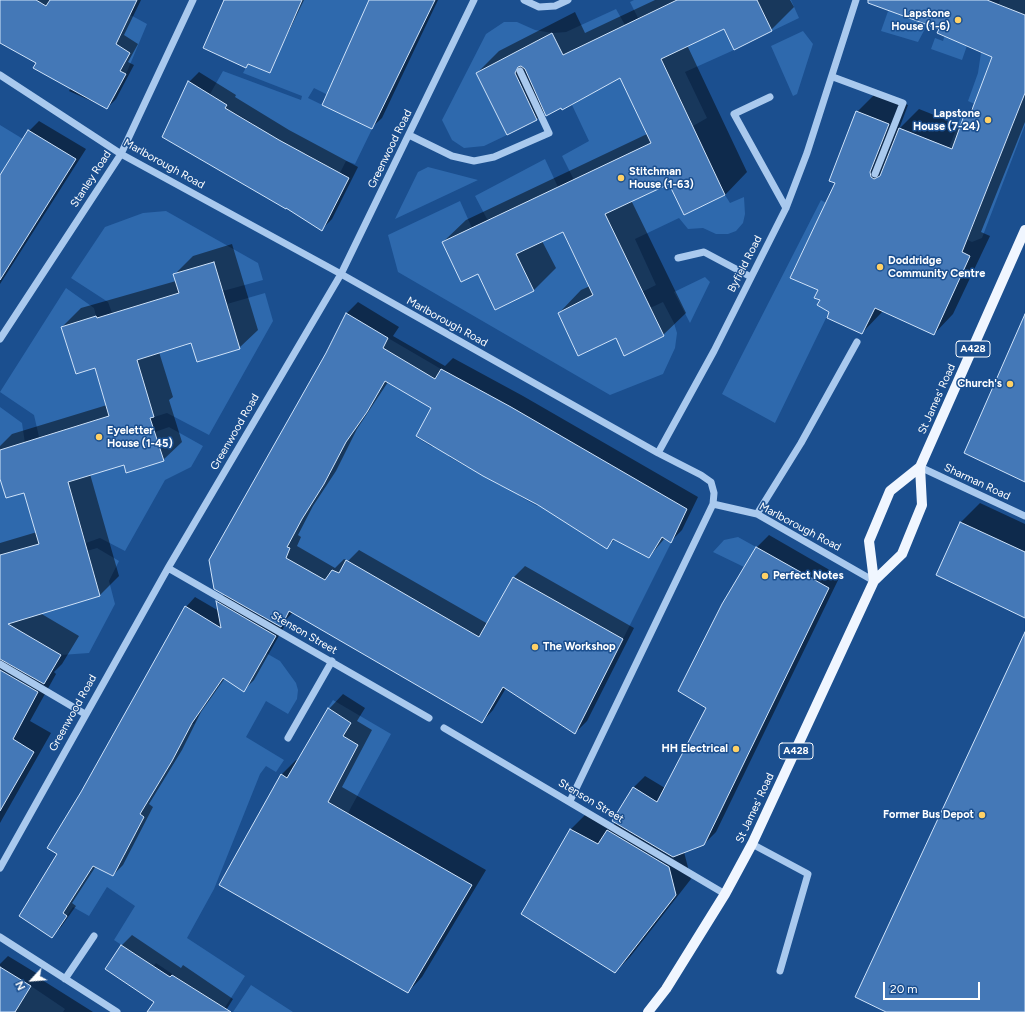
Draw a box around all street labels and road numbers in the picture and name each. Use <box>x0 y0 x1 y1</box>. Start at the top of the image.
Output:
street label: Greenwood Road <box>365 108 415 190</box>
street label: Marlborough Road <box>121 136 207 192</box>
street label: Stanley Road <box>68 148 114 210</box>
street label: Byfield Road <box>725 233 765 295</box>
street label: Marlborough Road <box>404 294 490 350</box>
road number: A428 <box>956 341 990 357</box>
street label: St James' Road <box>916 362 958 436</box>
street label: Greenwood Road <box>208 392 262 472</box>
street label: Sharman Road <box>942 461 1012 503</box>
street label: Marlborough Road <box>757 500 843 554</box>
street label: Stenson Street <box>269 609 339 657</box>
street label: Greenwood Road <box>46 672 100 754</box>
road number: A428 <box>779 743 813 759</box>
street label: St James' Road <box>733 771 777 845</box>
street label: Stenson Street <box>556 776 626 826</box>

